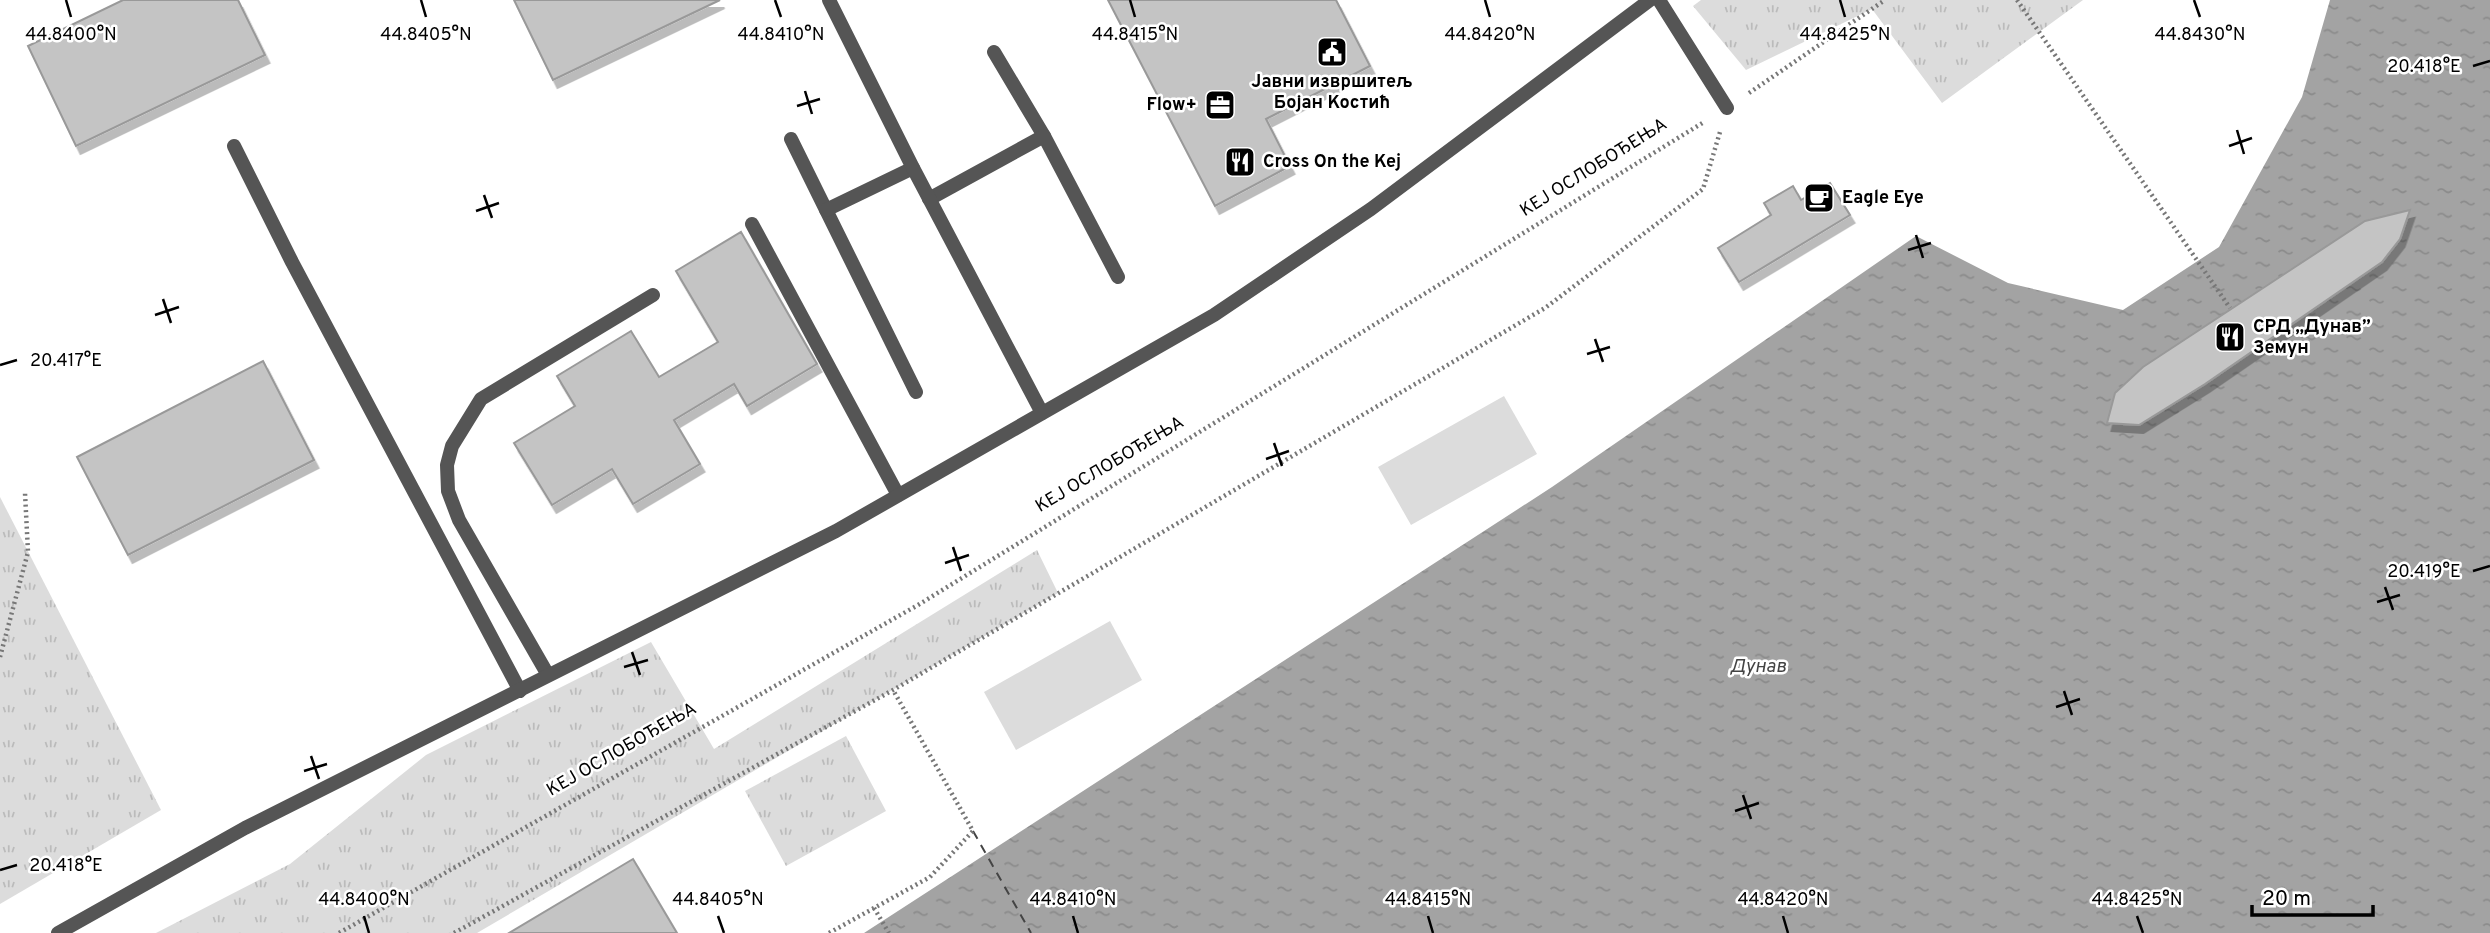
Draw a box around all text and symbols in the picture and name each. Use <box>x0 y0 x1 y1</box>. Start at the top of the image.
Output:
text: 44.8400°N <box>25 24 117 47</box>
text: 44.8405°N <box>380 24 472 47</box>
text: 44.8410°N <box>738 24 824 47</box>
text: 44.8415°N <box>1092 24 1178 47</box>
text: 44.8420°N <box>1444 24 1536 47</box>
text: 44.8425°N <box>1800 24 1890 47</box>
text: 44.8430°N <box>2155 24 2245 47</box>
public building icon: Јавни извршитељ Бојан Костић <box>1315 35 1349 69</box>
text: 20.418°E <box>2387 56 2461 79</box>
place label: Јавни извршитељ Бојан Костић <box>1251 71 1413 115</box>
office icon: Flow+ <box>1203 88 1237 122</box>
place label: Flow+ <box>1146 94 1197 117</box>
street label: КЕЈ ОСЛОБОЂЕЊА <box>1516 113 1672 223</box>
restaurant icon: Cross On the Kej <box>1223 145 1257 179</box>
place label: Cross On the Kej <box>1263 151 1401 174</box>
cafe icon: Eagle Eye <box>1802 181 1836 215</box>
place label: Eagle Eye <box>1842 187 1924 210</box>
place label: СРД „Дунав” Земун <box>2253 316 2371 360</box>
restaurant icon: СРД „Дунав” Земун <box>2213 320 2247 354</box>
text: 20.417°E <box>30 350 102 373</box>
street label: КЕЈ ОСЛОБОЂЕЊА <box>1031 412 1189 518</box>
text: 20.419°E <box>2387 561 2461 584</box>
water label: Дунав <box>1730 655 1787 679</box>
street label: КЕЈ ОСЛОБОЂЕЊА <box>543 698 701 802</box>
text: 20.418°E <box>29 855 103 878</box>
scale bar <box>2252 874 2373 918</box>
text: 20 m <box>2262 886 2311 913</box>
text: 44.8400°N <box>318 889 410 912</box>
text: 44.8405°N <box>672 889 764 912</box>
text: 44.8410°N <box>1030 889 1116 912</box>
text: 44.8415°N <box>1385 889 1471 912</box>
text: 44.8420°N <box>1737 889 1829 912</box>
text: 44.8425°N <box>2092 889 2182 912</box>

